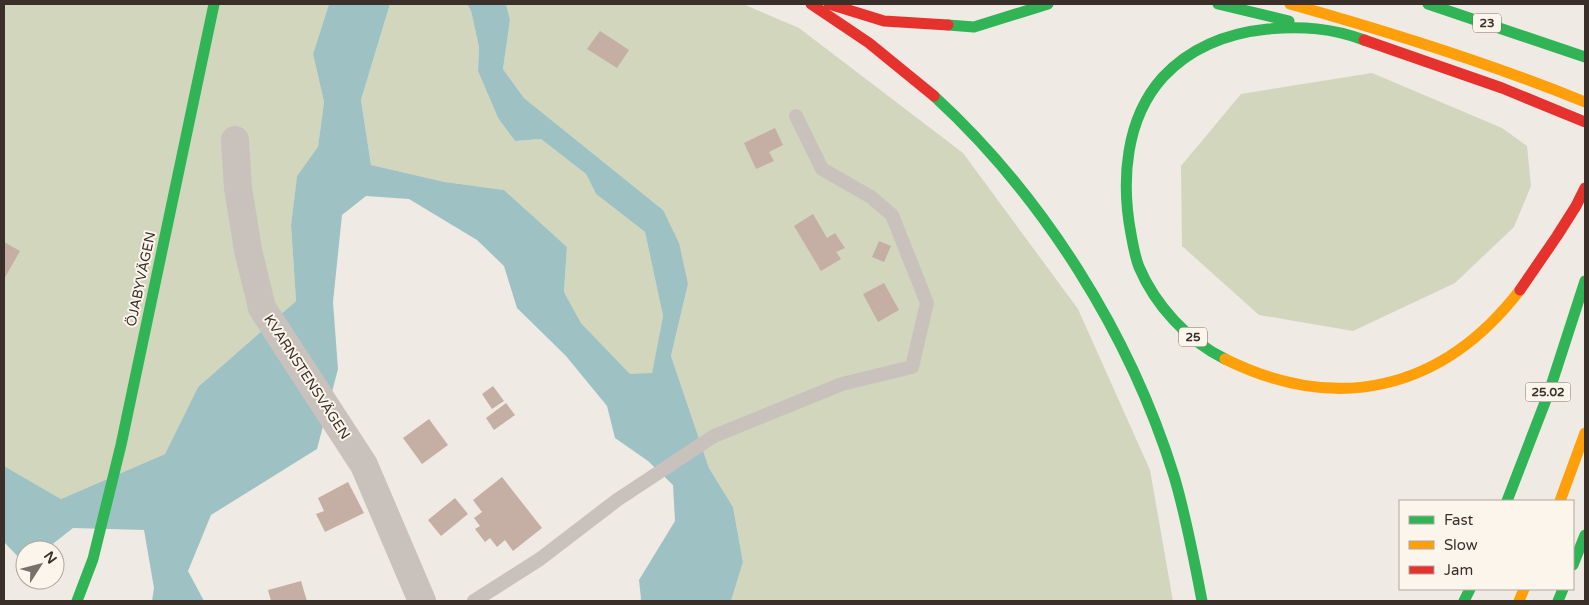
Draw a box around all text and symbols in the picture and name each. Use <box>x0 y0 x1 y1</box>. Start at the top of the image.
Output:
road number: 23 <box>1473 13 1501 32</box>
street label: ÖJABYVÄGEN <box>123 230 159 328</box>
street label: KVARNSTENSVÄGEN <box>260 311 354 443</box>
road number: 25 <box>1179 328 1207 347</box>
road number: 25.02 <box>1526 382 1570 402</box>
legend <box>1399 500 1574 590</box>
text: Fast <box>1444 511 1474 529</box>
text: Slow <box>1444 536 1478 554</box>
north arrow <box>15 540 65 590</box>
text: N <box>40 548 60 567</box>
text: Jam <box>1444 561 1473 579</box>

